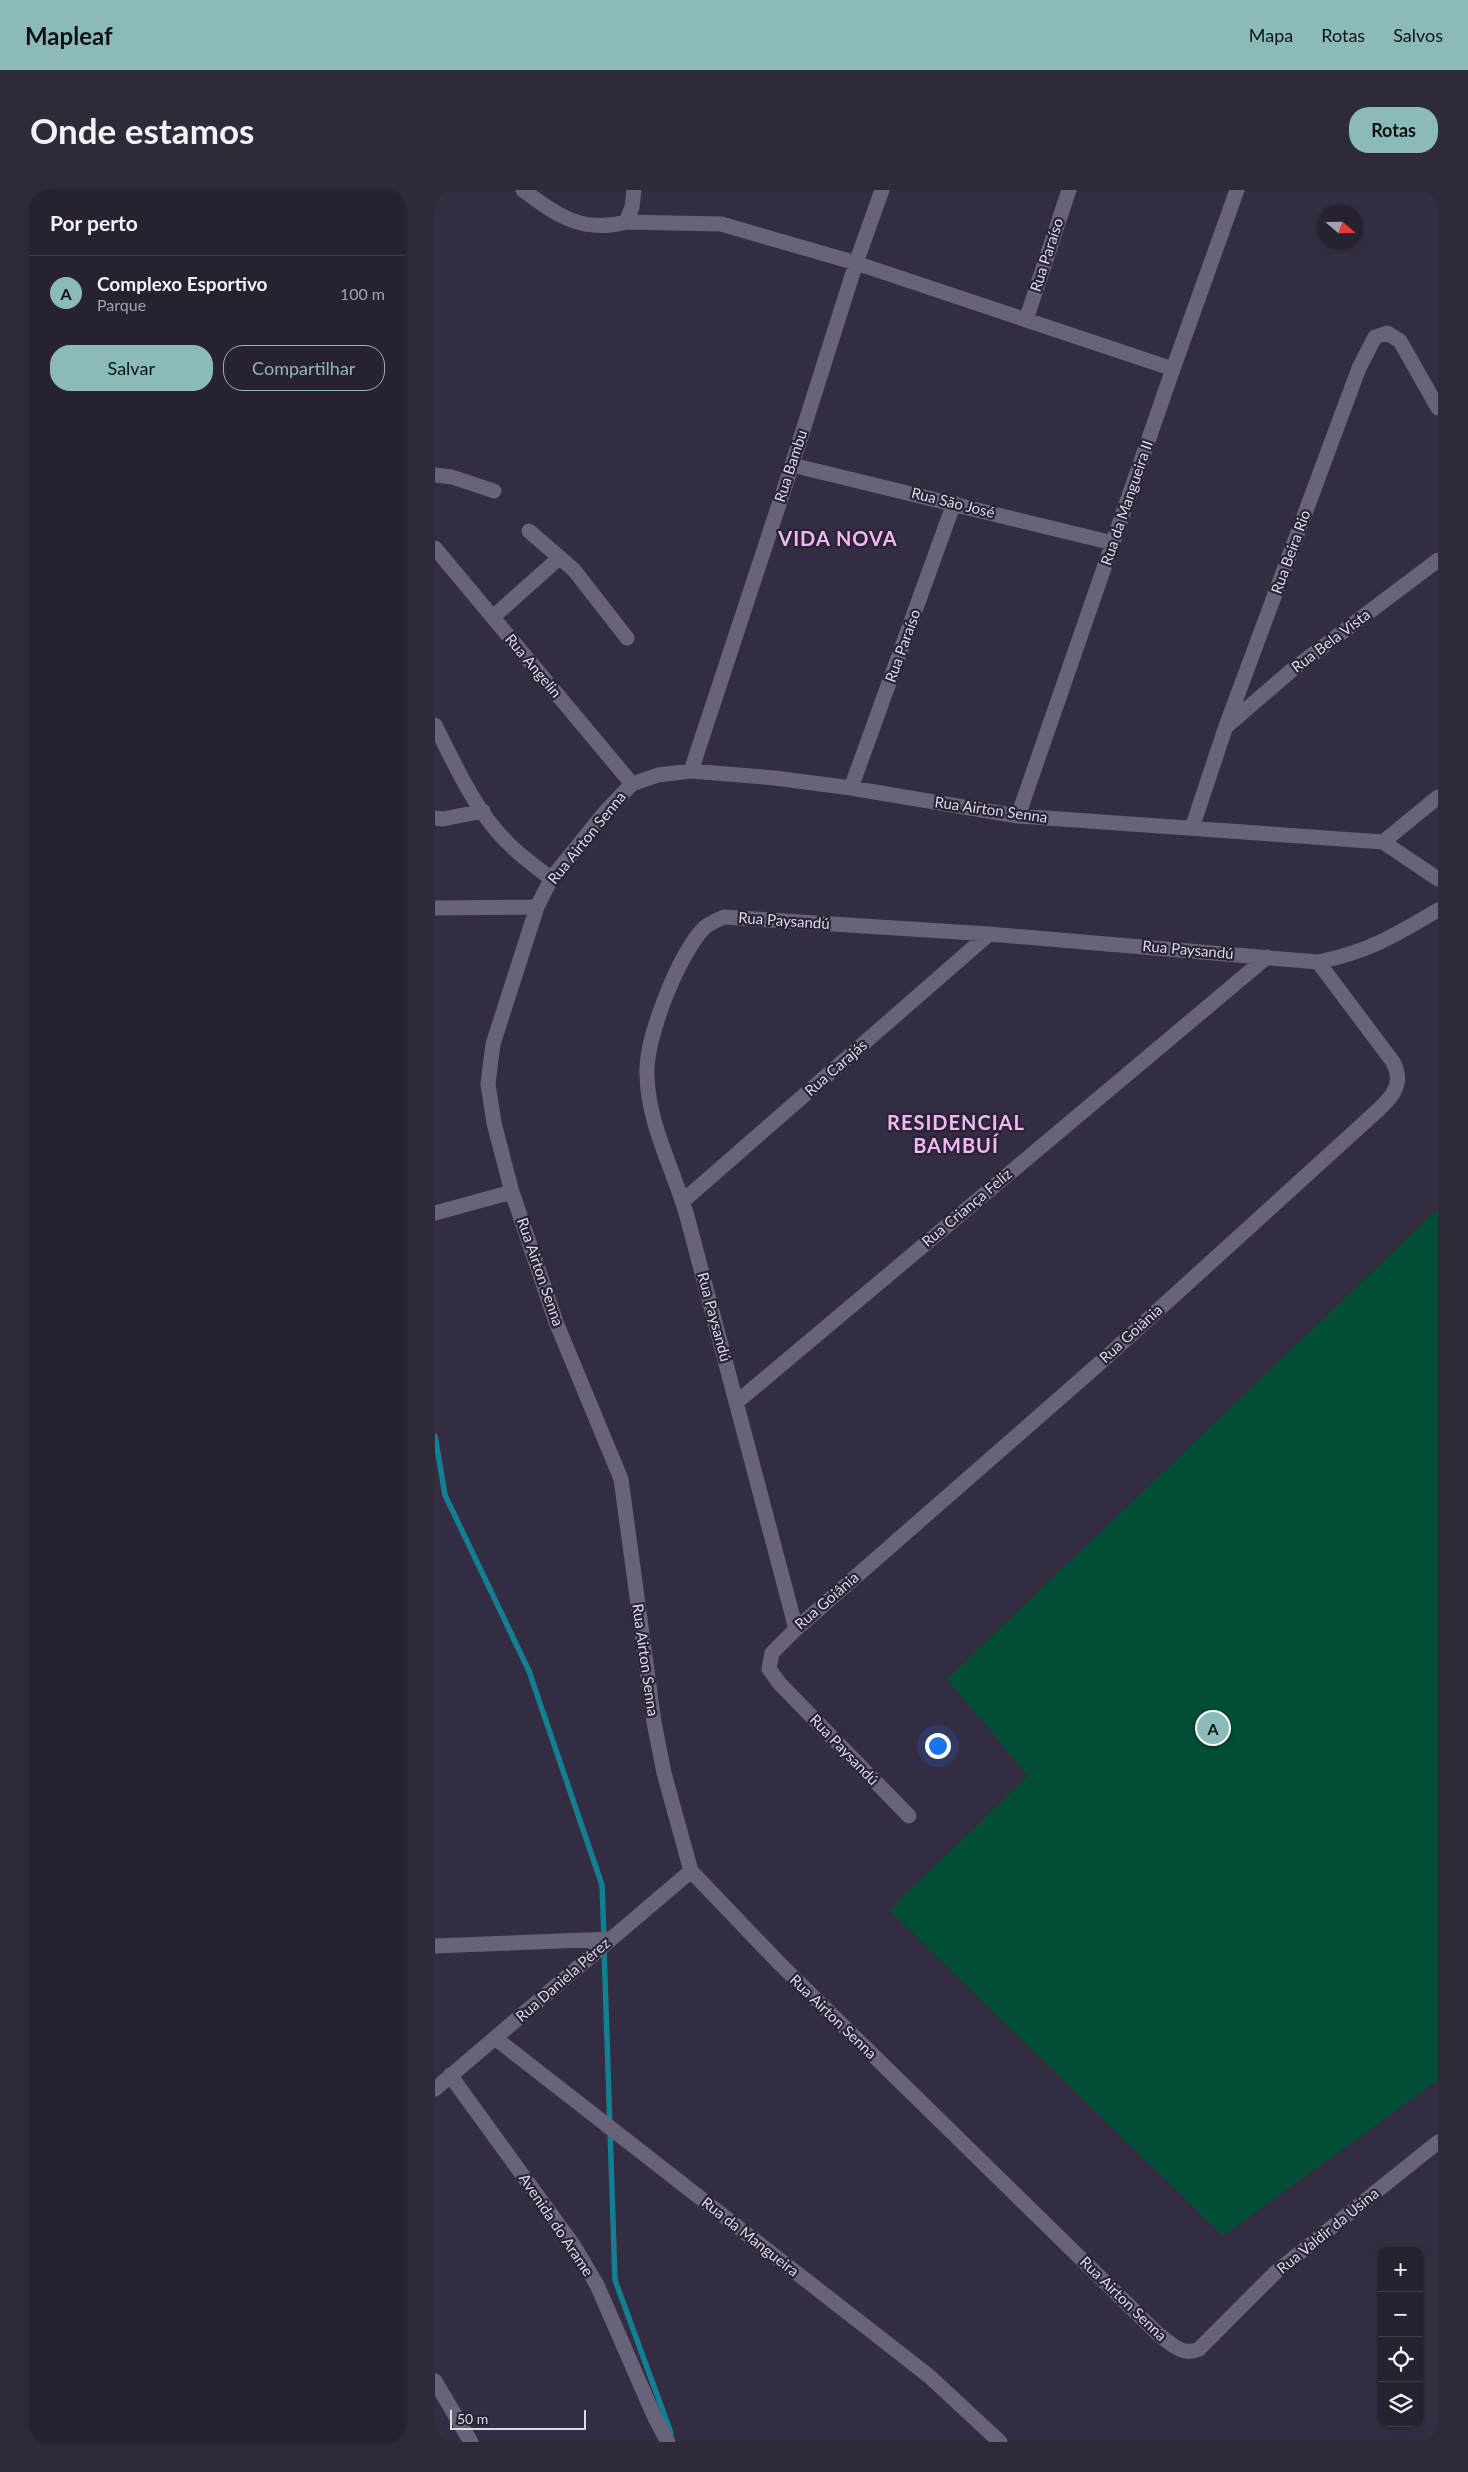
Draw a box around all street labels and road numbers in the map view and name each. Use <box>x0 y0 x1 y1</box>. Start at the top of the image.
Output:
street label: Rua Paraíso <box>1026 216 1066 294</box>
street label: Rua Bambu <box>770 427 810 504</box>
street label: Rua da Mangueira II <box>1096 438 1156 567</box>
street label: Rua São José <box>910 483 997 521</box>
street label: Rua Beira Rio <box>1267 507 1314 596</box>
street label: Rua Bela Vista <box>1288 605 1373 676</box>
street label: Rua Paraíso <box>881 607 924 685</box>
street label: Rua Angelin <box>502 630 566 701</box>
street label: Rua Airton Senna <box>543 788 629 887</box>
street label: Rua Airton Senna <box>934 792 1049 826</box>
street label: Rua Paysandú <box>738 908 830 932</box>
street label: Rua Paysandú <box>1142 936 1234 962</box>
street label: Rua Carajás <box>801 1035 870 1099</box>
street label: Rua Criança Feliz <box>918 1164 1015 1250</box>
street label: Rua Airton Senna <box>514 1215 568 1328</box>
street label: Rua Paysandú <box>694 1270 735 1363</box>
street label: Rua Goiânia <box>1095 1300 1166 1366</box>
street label: Rua Goiânia <box>791 1568 862 1633</box>
street label: Rua Airton Senna <box>629 1602 663 1717</box>
street label: Rua Paysandú <box>806 1710 883 1788</box>
street label: Rua Daniela Pérez <box>512 1933 613 2025</box>
street label: Rua Airton Senna <box>787 1970 881 2062</box>
street label: Avenida do Arame <box>516 2170 598 2279</box>
street label: Rua Valdir da Usina <box>1273 2184 1382 2277</box>
street label: Rua da Mangueira <box>698 2193 803 2280</box>
street label: Rua Airton Senna <box>1077 2252 1171 2344</box>

